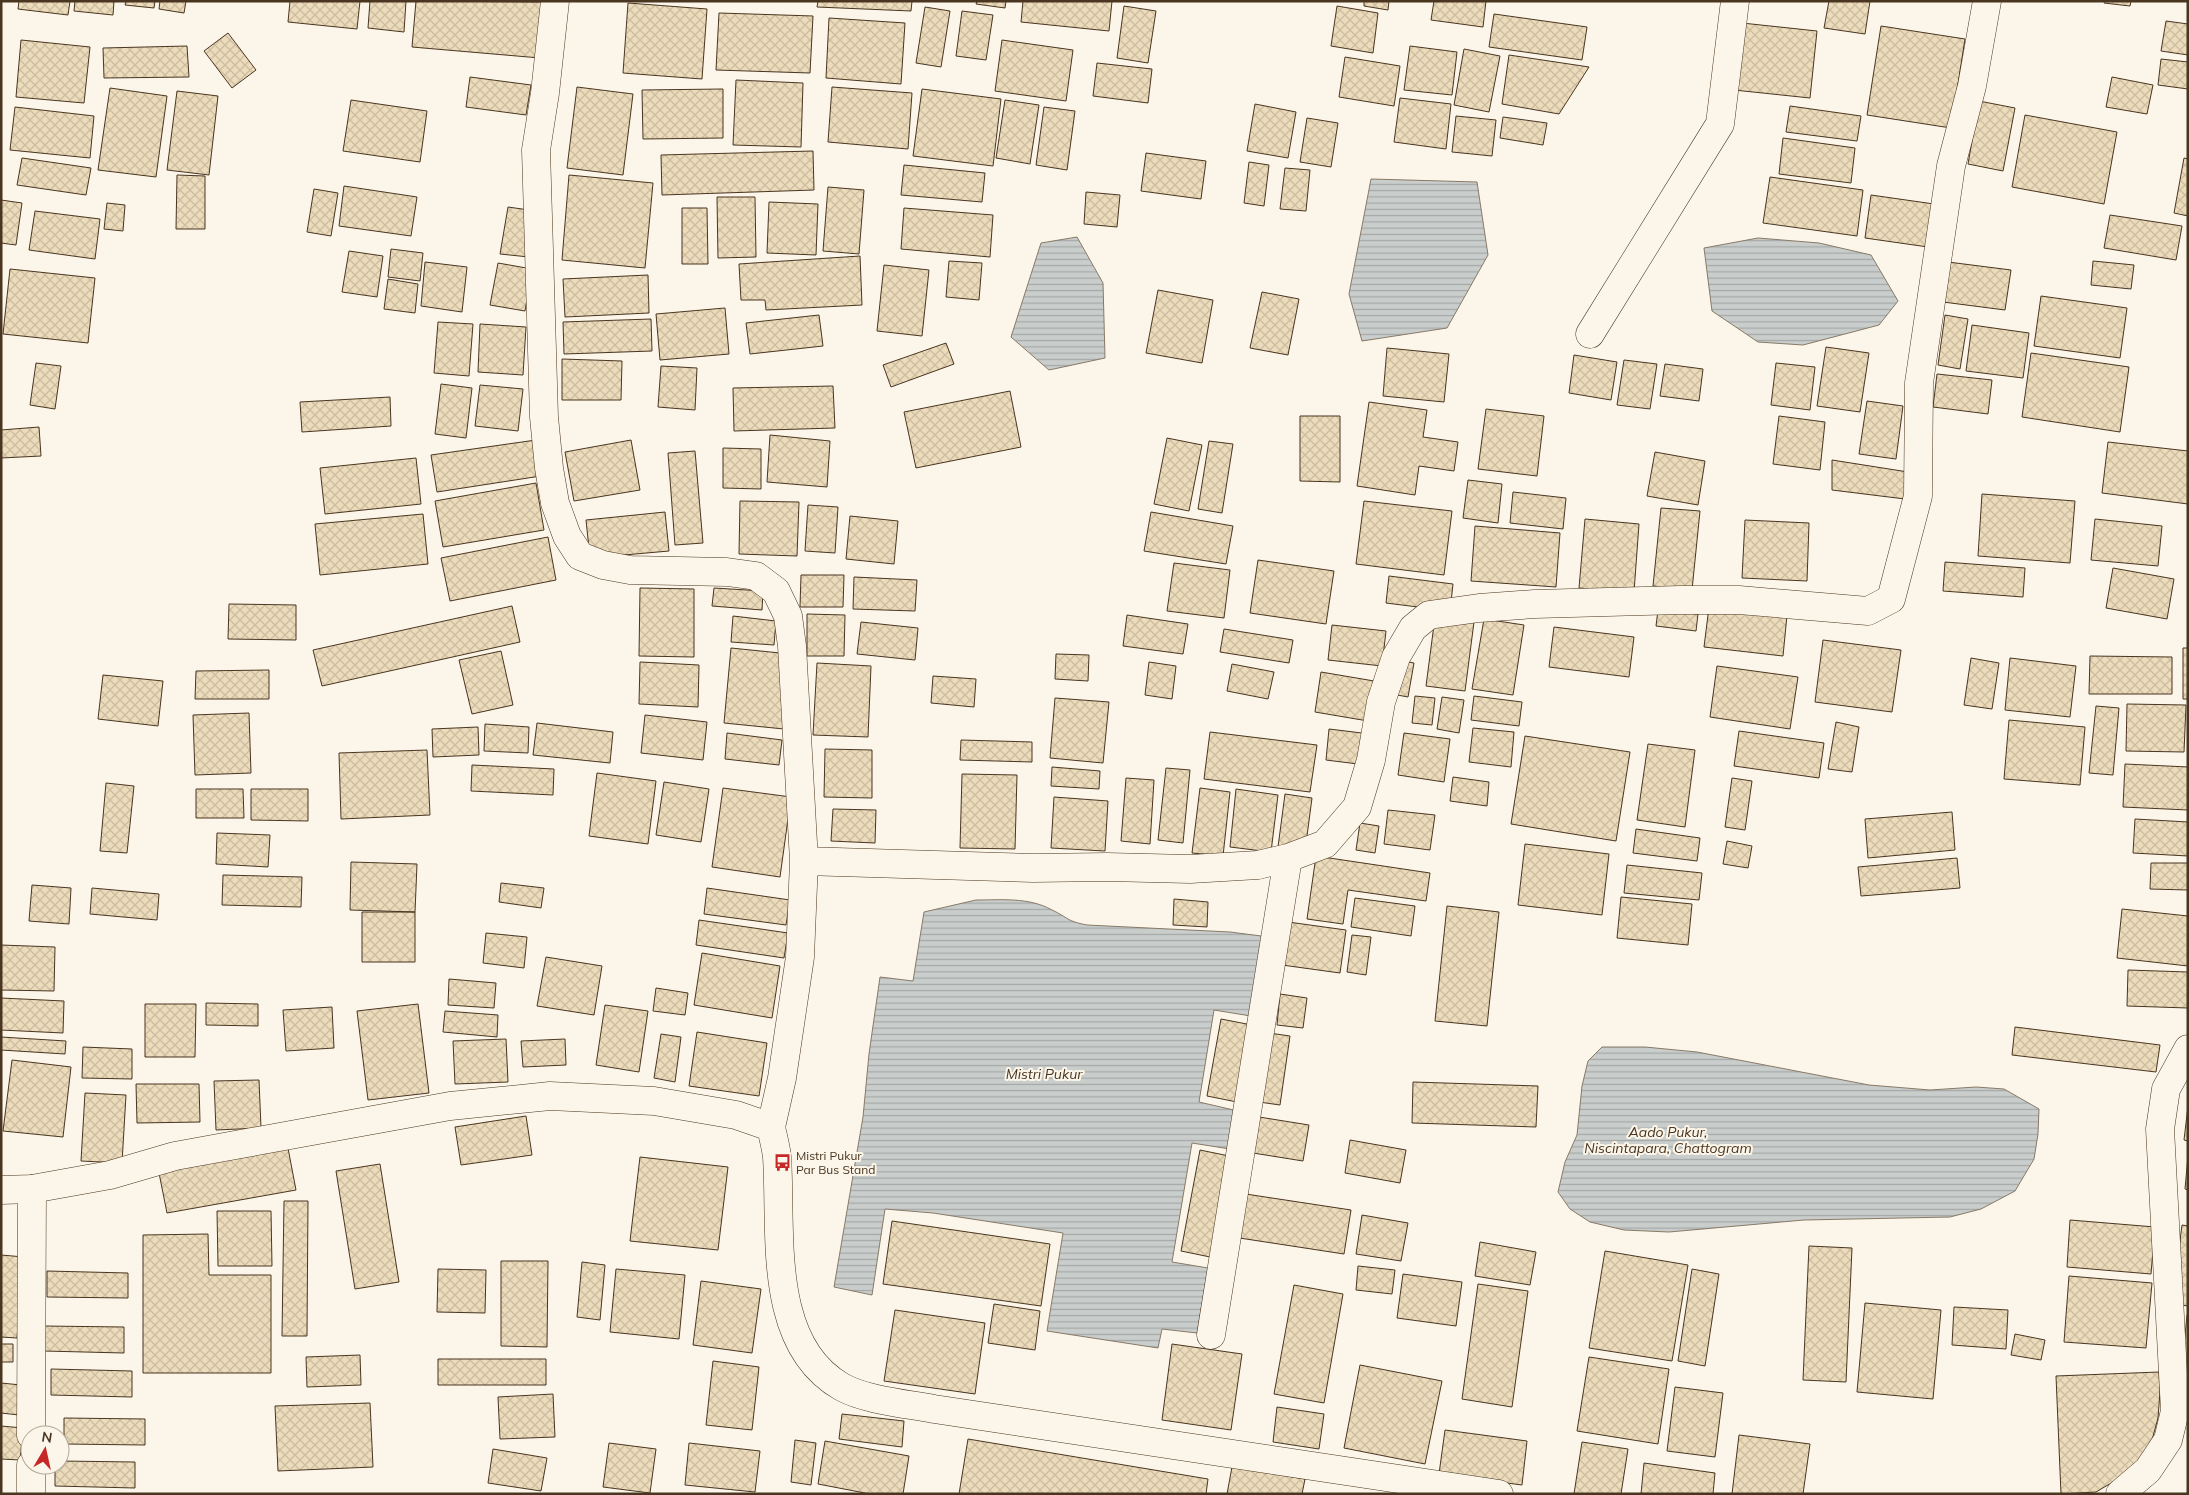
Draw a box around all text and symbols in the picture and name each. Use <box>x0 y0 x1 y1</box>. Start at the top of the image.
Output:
water label: Mistri Pukur <box>1006 1065 1083 1083</box>
water label: Aado Pukur, Niscintapara, Chattogram <box>1584 1123 1752 1157</box>
place label: Mistri Pukur Par Bus Stand <box>796 1148 875 1177</box>
bus stop icon: Mistri Pukur Par Bus Stand <box>772 1153 792 1173</box>
north arrow <box>20 1425 70 1475</box>
text: N <box>40 1427 54 1447</box>

